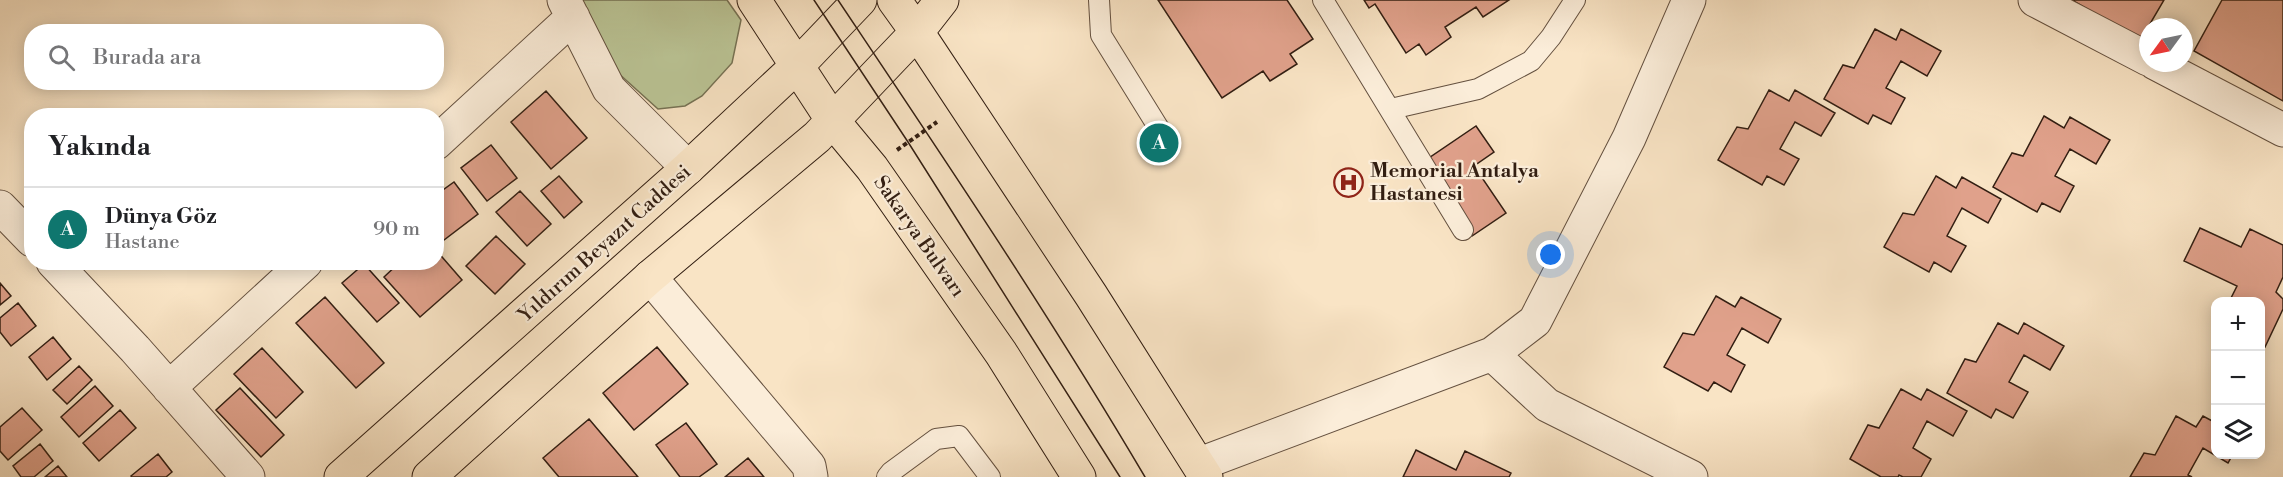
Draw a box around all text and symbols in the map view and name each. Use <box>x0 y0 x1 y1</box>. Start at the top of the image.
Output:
north arrow <box>2139 18 2193 72</box>
search box <box>24 24 444 90</box>
icon: search <box>45 41 78 74</box>
text: Burada ara <box>93 44 201 71</box>
pin: A <box>1140 120 1178 166</box>
text: Yakında <box>48 131 151 163</box>
place label: Memorial Antalya Hastanesi <box>1370 159 1539 207</box>
street label: Yıldırım Beyazıt Caddesi <box>513 160 697 329</box>
hospital icon: Memorial Antalya Hastanesi <box>1333 166 1365 198</box>
street label: Sakarya Bulvarı <box>868 171 970 303</box>
text: Dünya Göz <box>105 203 217 230</box>
text: A <box>60 217 75 242</box>
text: 90 m <box>373 217 420 242</box>
text: Hastane <box>105 230 180 255</box>
your location <box>1536 240 1565 269</box>
map controls <box>2211 297 2265 459</box>
button: + <box>2211 297 2265 351</box>
button: − <box>2211 351 2265 405</box>
button: layers <box>2211 405 2265 459</box>

